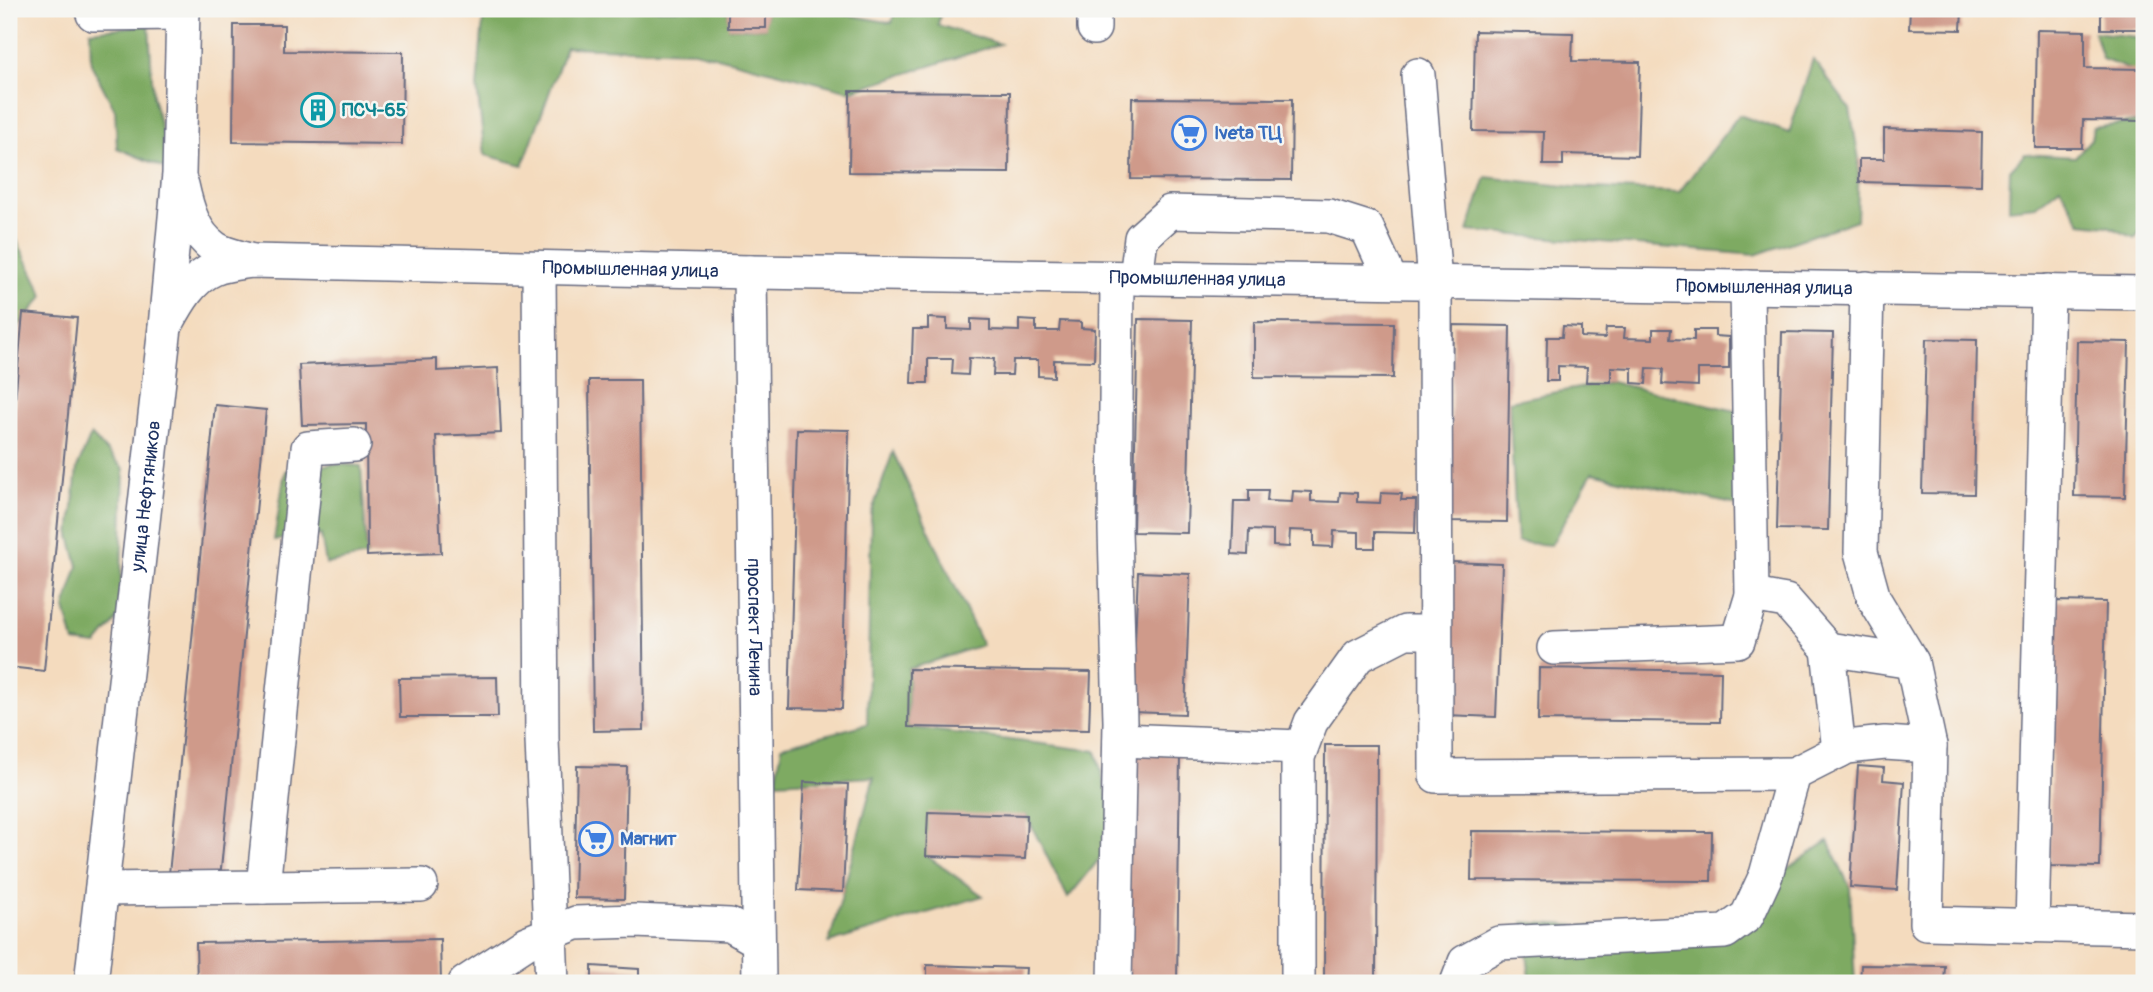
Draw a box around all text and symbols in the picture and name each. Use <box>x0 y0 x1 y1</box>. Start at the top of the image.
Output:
building icon: ПСЧ-65 <box>299 91 337 129</box>
place label: ПСЧ-65 <box>342 98 406 122</box>
supermarket icon: Iveta ТЦ <box>1170 114 1208 152</box>
place label: Iveta ТЦ <box>1214 121 1282 145</box>
street label: Промышленная улица <box>542 255 719 283</box>
street label: Промышленная улица <box>1109 265 1286 292</box>
street label: Промышленная улица <box>1676 274 1853 301</box>
street label: улица Нефтяников <box>125 419 166 574</box>
street label: проспект Ленина <box>742 558 767 696</box>
supermarket icon: Магнит <box>577 820 615 858</box>
place label: Магнит <box>620 827 677 851</box>

